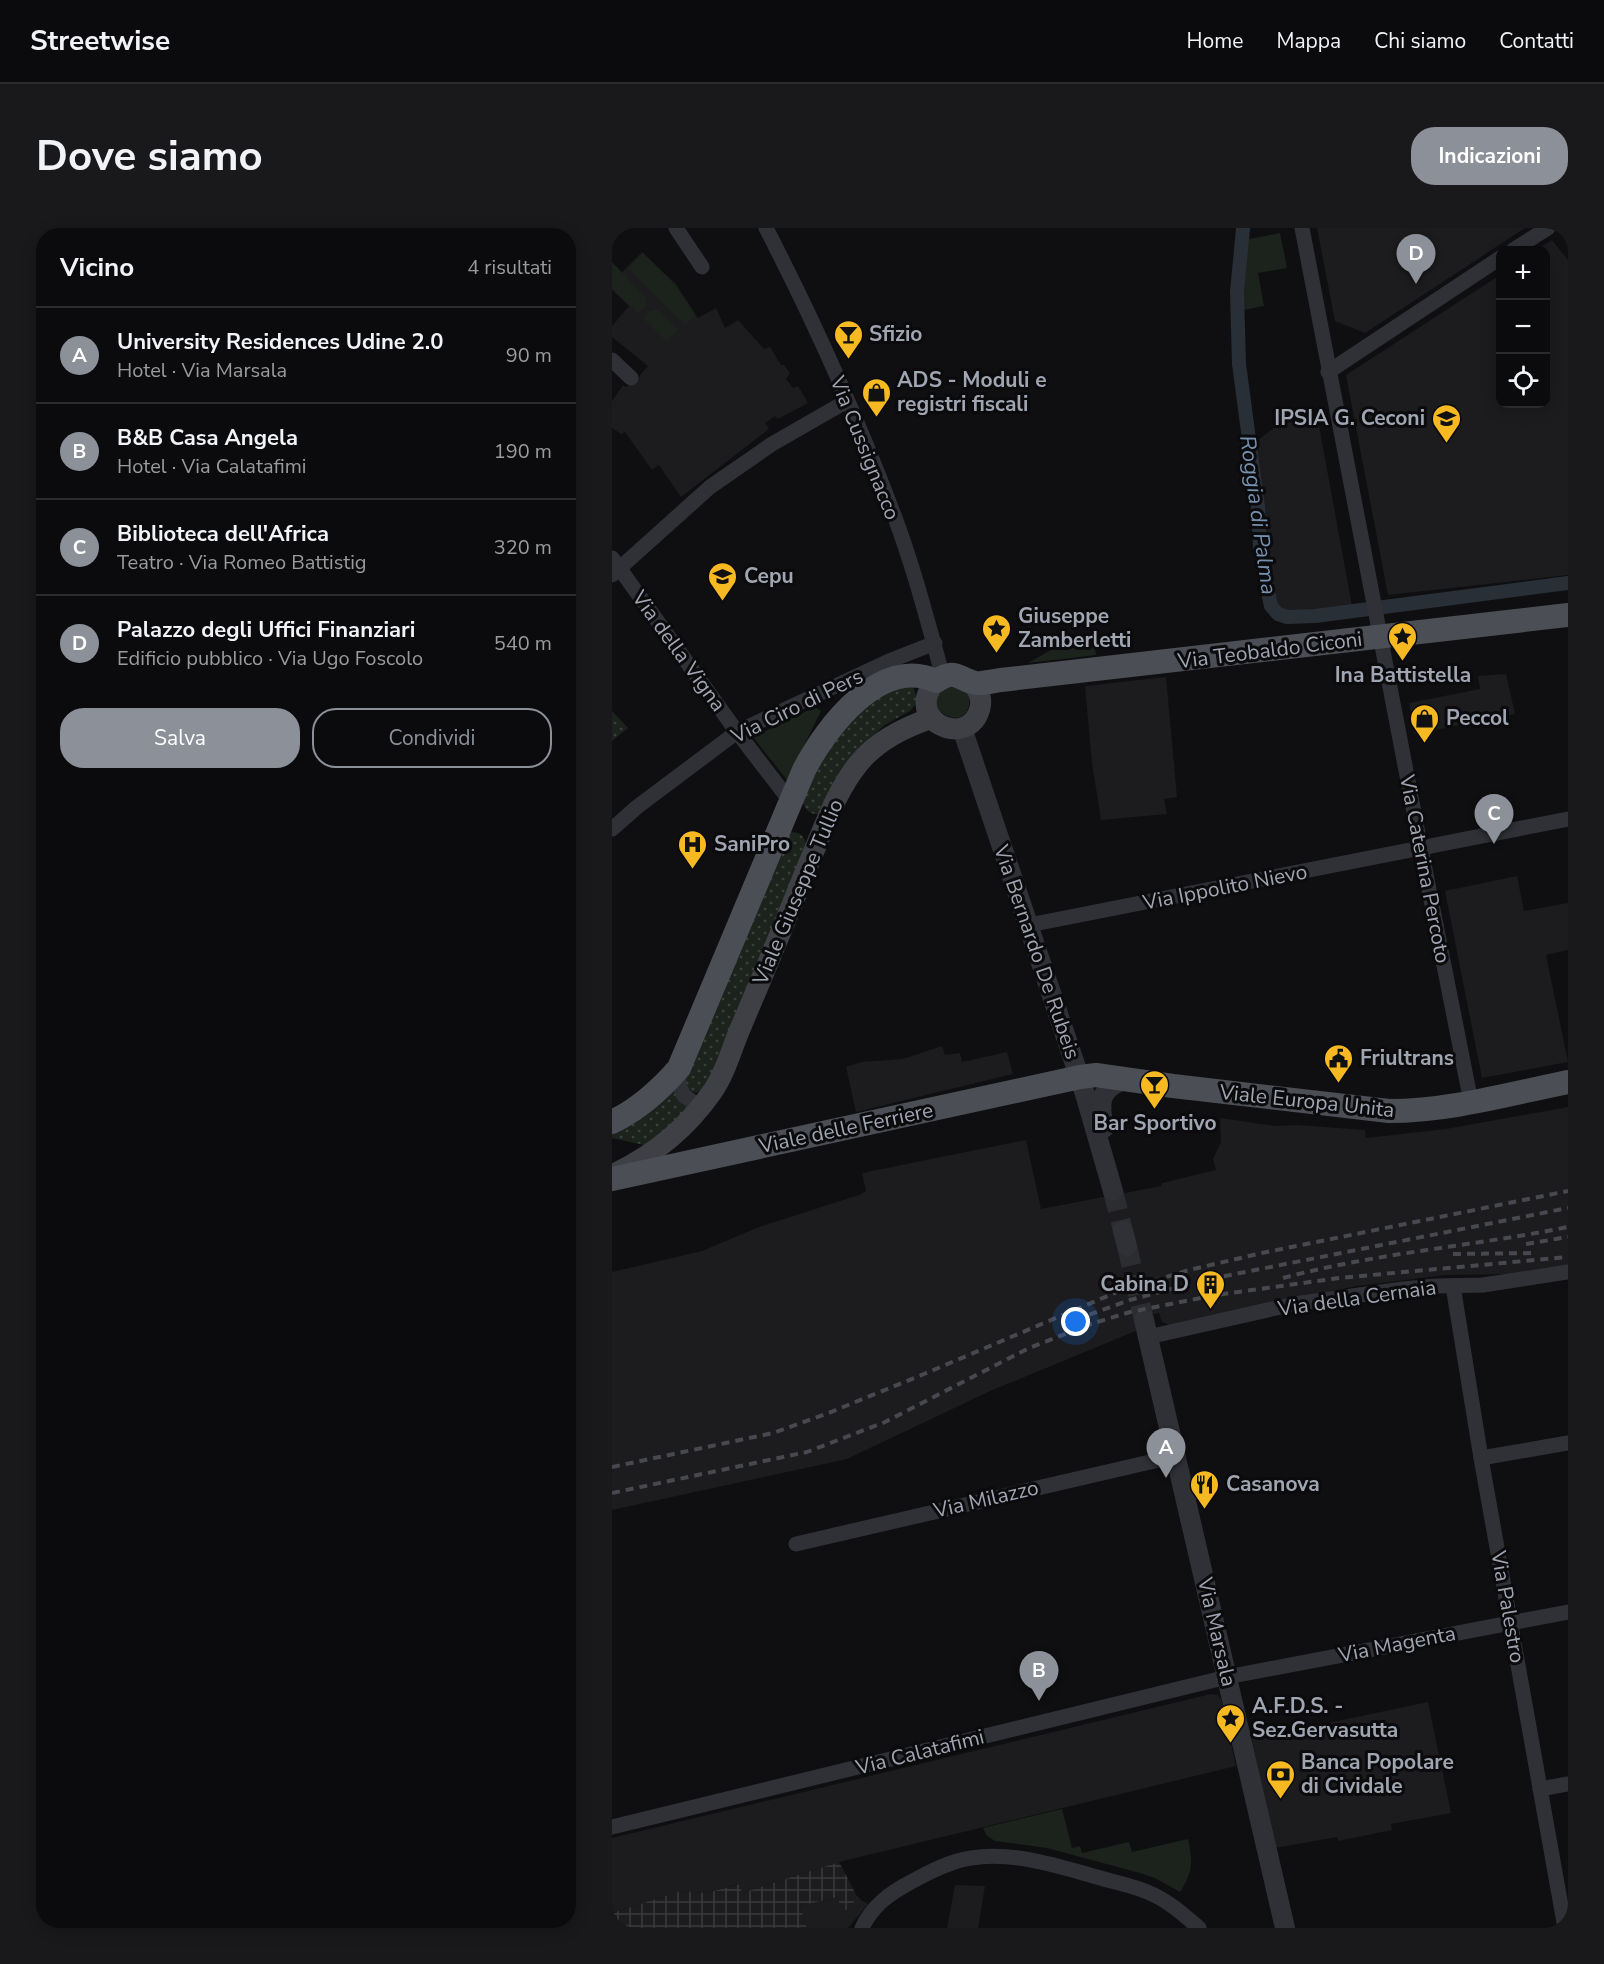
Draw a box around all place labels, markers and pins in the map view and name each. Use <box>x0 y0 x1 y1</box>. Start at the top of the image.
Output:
pin: D <box>1396 235 1436 284</box>
bar icon: Sfizio <box>832 318 864 360</box>
place label: Sfizio <box>869 320 922 348</box>
place label: ADS - Moduli e registri fiscali <box>897 366 1047 418</box>
shop icon: ADS - Moduli e registri fiscali <box>860 376 892 418</box>
school or university icon: IPSIA G. Ceconi <box>1430 402 1462 444</box>
place label: IPSIA G. Ceconi <box>1274 404 1425 432</box>
school or university icon: Cepu <box>707 560 739 602</box>
place label: Cepu <box>744 562 794 590</box>
place label: Giuseppe Zamberletti <box>1018 602 1131 654</box>
place icon: Giuseppe Zamberletti <box>981 612 1013 654</box>
place icon: Ina Battistella <box>1387 620 1419 662</box>
place label: Ina Battistella <box>1335 661 1471 689</box>
shop icon: Peccol <box>1409 702 1441 744</box>
place label: Peccol <box>1446 704 1509 732</box>
pin: C <box>1474 794 1514 844</box>
hospital icon: SaniPro <box>677 828 709 870</box>
place label: SaniPro <box>714 830 790 858</box>
public building icon: Friultrans <box>1323 1042 1355 1084</box>
place label: Friultrans <box>1360 1044 1454 1072</box>
bar icon: Bar Sportivo <box>1139 1068 1171 1110</box>
place label: Bar Sportivo <box>1094 1109 1216 1137</box>
building icon: Cabina D <box>1194 1268 1226 1310</box>
place label: Cabina D <box>1100 1270 1189 1298</box>
pin: A <box>1146 1428 1186 1478</box>
restaurant icon: Casanova <box>1189 1468 1221 1510</box>
place label: Casanova <box>1226 1470 1320 1498</box>
pin: B <box>1020 1652 1058 1701</box>
place label: A.F.D.S. - Sez.Gervasutta <box>1252 1692 1398 1744</box>
place icon: A.F.D.S. - Sez.Gervasutta <box>1215 1702 1247 1744</box>
place label: Banca Popolare di Cividale <box>1301 1748 1454 1800</box>
bank icon: Banca Popolare di Cividale <box>1264 1758 1296 1800</box>

